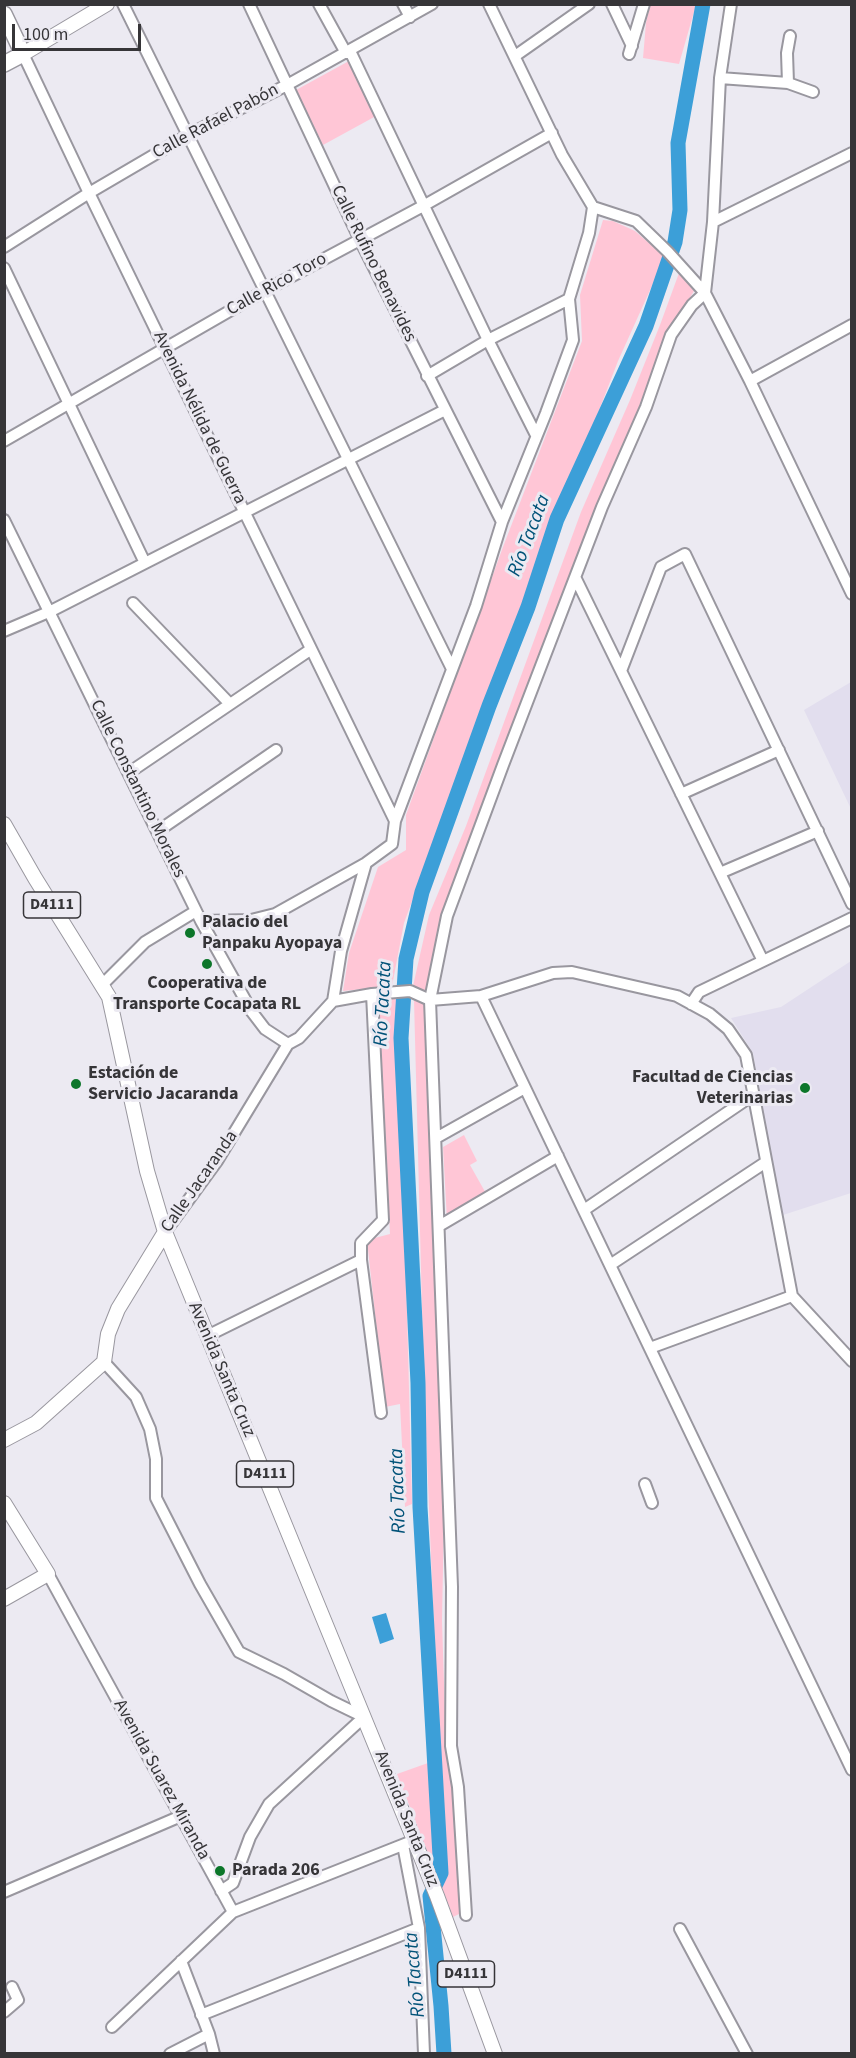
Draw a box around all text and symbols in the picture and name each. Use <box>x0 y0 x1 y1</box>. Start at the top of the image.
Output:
scale bar <box>15 12 144 50</box>
text: 100 m <box>23 22 68 47</box>
street label: Calle Rafael Pabón <box>149 80 283 164</box>
street label: Calle Rufino Benavides <box>326 182 420 346</box>
street label: Calle Rico Toro <box>223 249 331 321</box>
street label: Avenida Nélida de Guerra <box>148 328 250 508</box>
water label: Río Tacata <box>503 492 557 580</box>
street label: Calle Constantino Morales <box>84 697 190 881</box>
road number: D4111 <box>23 892 80 918</box>
place label: Palacio del Panpaku Ayopaya <box>202 912 342 954</box>
marker: Palacio del Panpaku Ayopaya <box>183 926 197 940</box>
marker: Cooperativa de Transporte Cocapata RL <box>200 957 214 971</box>
water label: Río Tacata <box>370 961 398 1047</box>
place label: Cooperativa de Transporte Cocapata RL <box>113 973 301 1016</box>
place label: Estación de Servicio Jacaranda <box>88 1063 239 1106</box>
place label: Facultad de Ciencias Veterinarias <box>632 1067 793 1110</box>
marker: Estación de Servicio Jacaranda <box>69 1077 83 1091</box>
marker: Facultad de Ciencias Veterinarias <box>798 1081 812 1095</box>
street label: Calle Jacaranda <box>157 1127 243 1237</box>
street label: Avenida Santa Cruz <box>183 1299 259 1441</box>
water label: Río Tacata <box>386 1448 412 1534</box>
road number: D4111 <box>236 1461 294 1487</box>
street label: Avenida Suarez Miranda <box>108 1696 214 1864</box>
street label: Avenida Santa Cruz <box>369 1748 443 1890</box>
place label: Parada 206 <box>232 1860 320 1882</box>
marker: Parada 206 <box>213 1864 227 1878</box>
water label: Río Tacata <box>400 1931 432 2019</box>
road number: D4111 <box>438 1961 494 1987</box>

